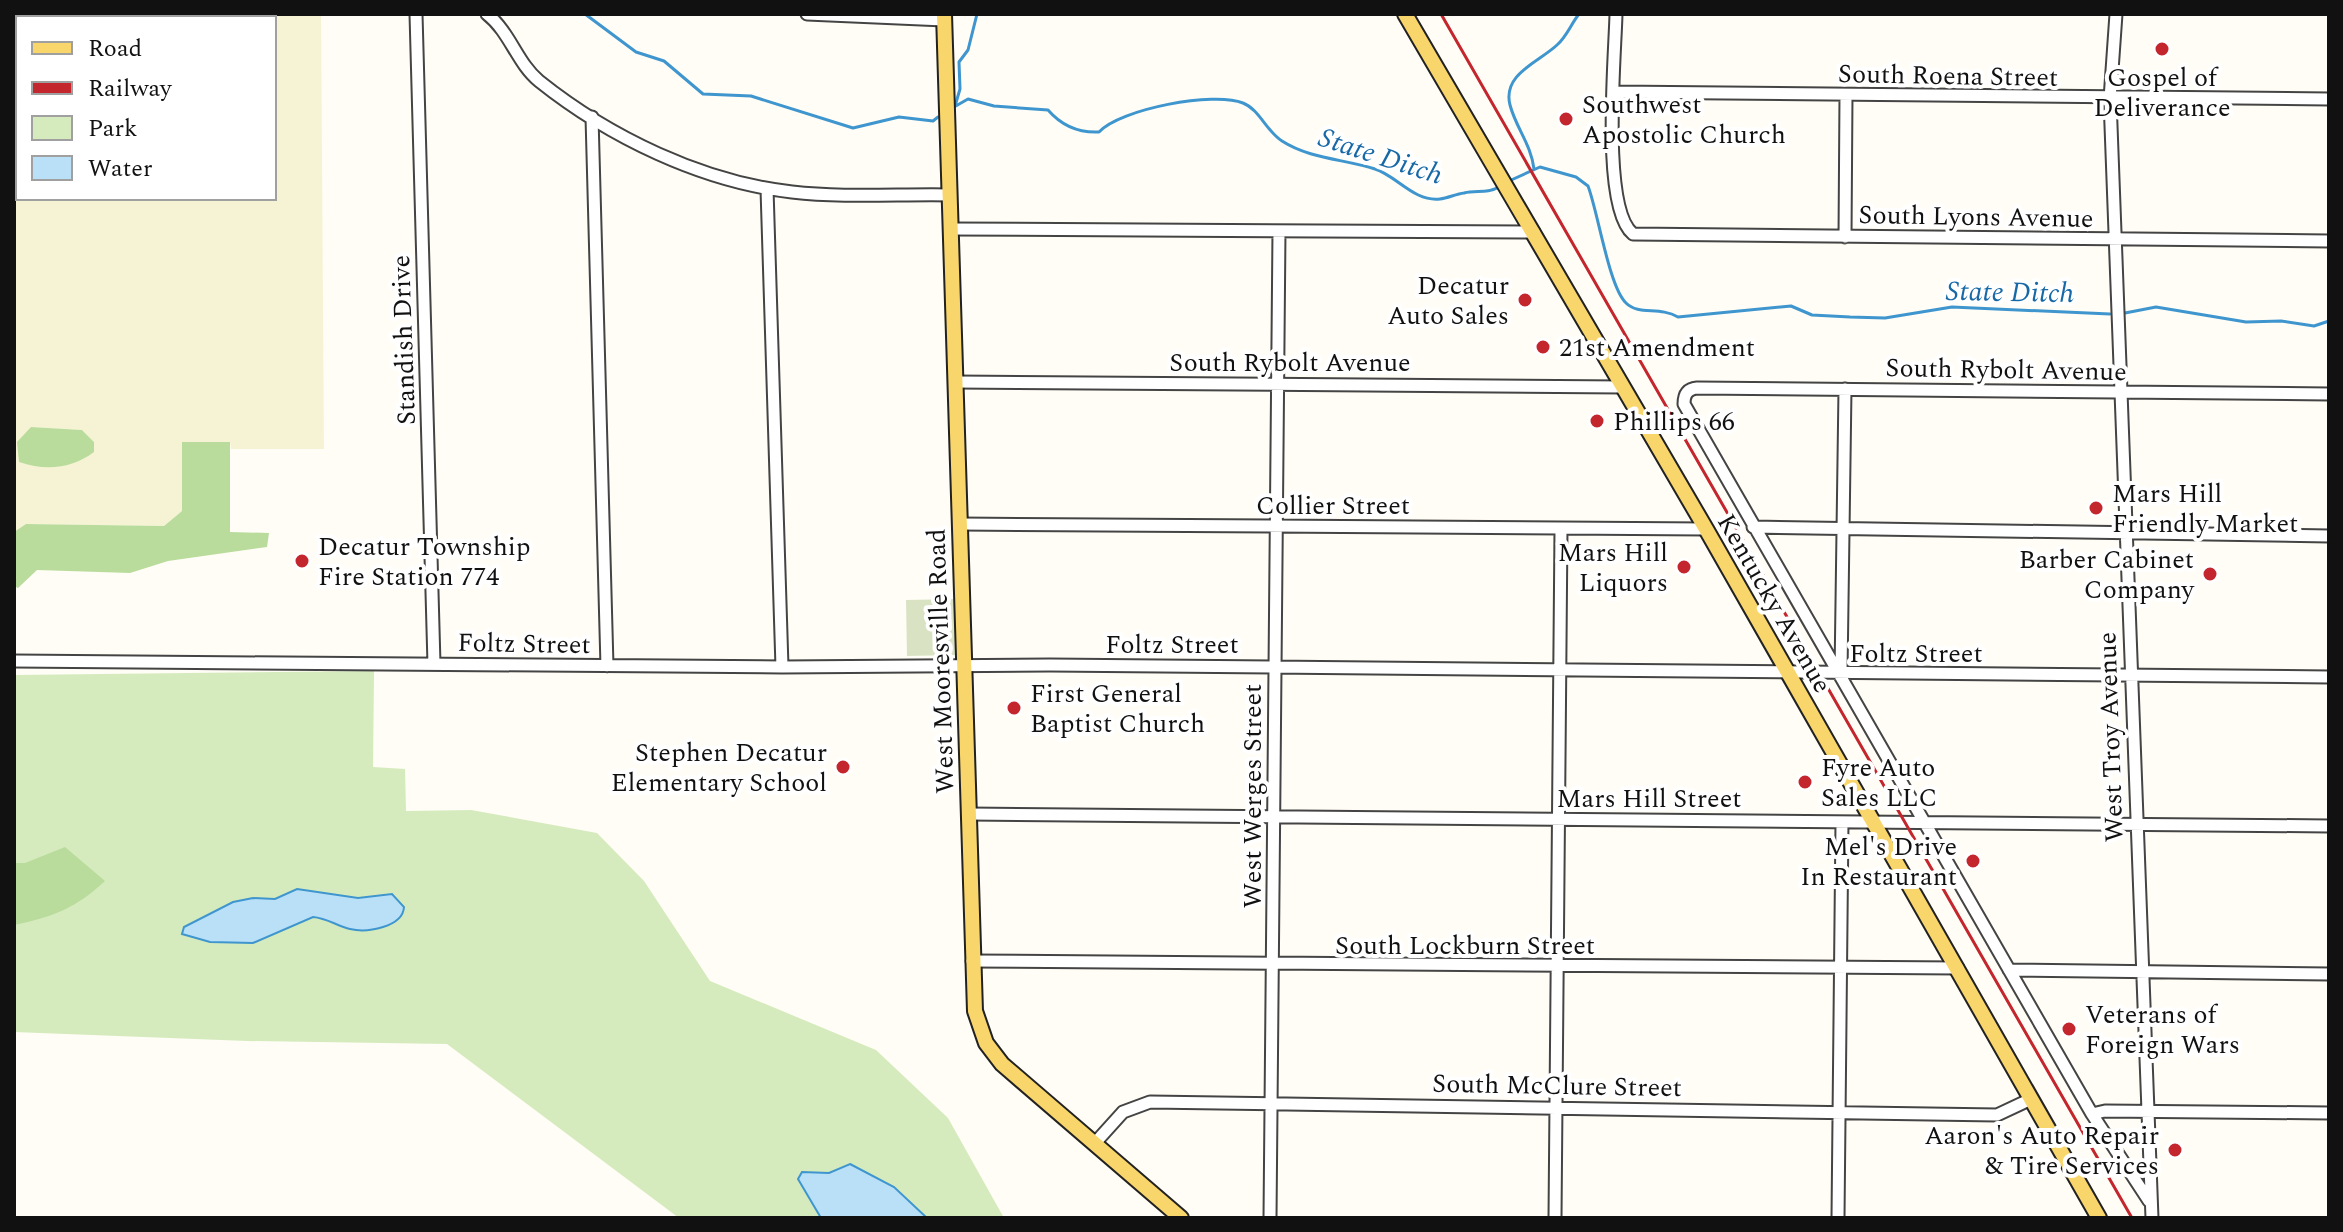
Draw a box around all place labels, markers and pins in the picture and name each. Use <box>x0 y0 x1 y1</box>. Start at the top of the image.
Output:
marker: Gospel of Deliverance <box>2153 40 2171 58</box>
place label: Gospel of Deliverance <box>2093 58 2231 128</box>
place label: Southwest Apostolic Church <box>1582 85 1786 155</box>
marker: Southwest Apostolic Church <box>1557 110 1575 128</box>
place label: Decatur Auto Sales <box>1387 266 1509 336</box>
marker: Decatur Auto Sales <box>1516 291 1534 309</box>
place label: 21st Amendment <box>1559 328 1755 368</box>
marker: 21st Amendment <box>1534 338 1552 356</box>
place label: Phillips 66 <box>1613 402 1735 442</box>
marker: Phillips 66 <box>1588 412 1606 430</box>
place label: Mars Hill Friendly Market <box>2112 474 2298 544</box>
marker: Mars Hill Friendly Market <box>2087 499 2105 517</box>
place label: Decatur Township Fire Station 774 <box>318 527 531 597</box>
place label: Mars Hill Liquors <box>1558 533 1668 603</box>
place label: Barber Cabinet Company <box>2019 540 2196 610</box>
marker: Decatur Township Fire Station 774 <box>293 552 311 570</box>
marker: Mars Hill Liquors <box>1675 558 1693 576</box>
marker: Barber Cabinet Company <box>2201 565 2219 583</box>
place label: First General Baptist Church <box>1030 674 1205 744</box>
marker: First General Baptist Church <box>1005 699 1023 717</box>
place label: Stephen Decatur Elementary School <box>611 733 827 803</box>
place label: Fyre Auto Sales LLC <box>1821 748 1937 818</box>
marker: Stephen Decatur Elementary School <box>834 758 852 776</box>
marker: Fyre Auto Sales LLC <box>1796 773 1814 791</box>
place label: Mel's Drive In Restaurant <box>1800 827 1957 897</box>
marker: Mel's Drive In Restaurant <box>1964 852 1982 870</box>
place label: Veterans of Foreign Wars <box>2085 995 2240 1065</box>
marker: Veterans of Foreign Wars <box>2060 1020 2078 1038</box>
place label: Aaron's Auto Repair & Tire Services <box>1924 1116 2159 1186</box>
marker: Aaron's Auto Repair & Tire Services <box>2166 1141 2184 1159</box>

